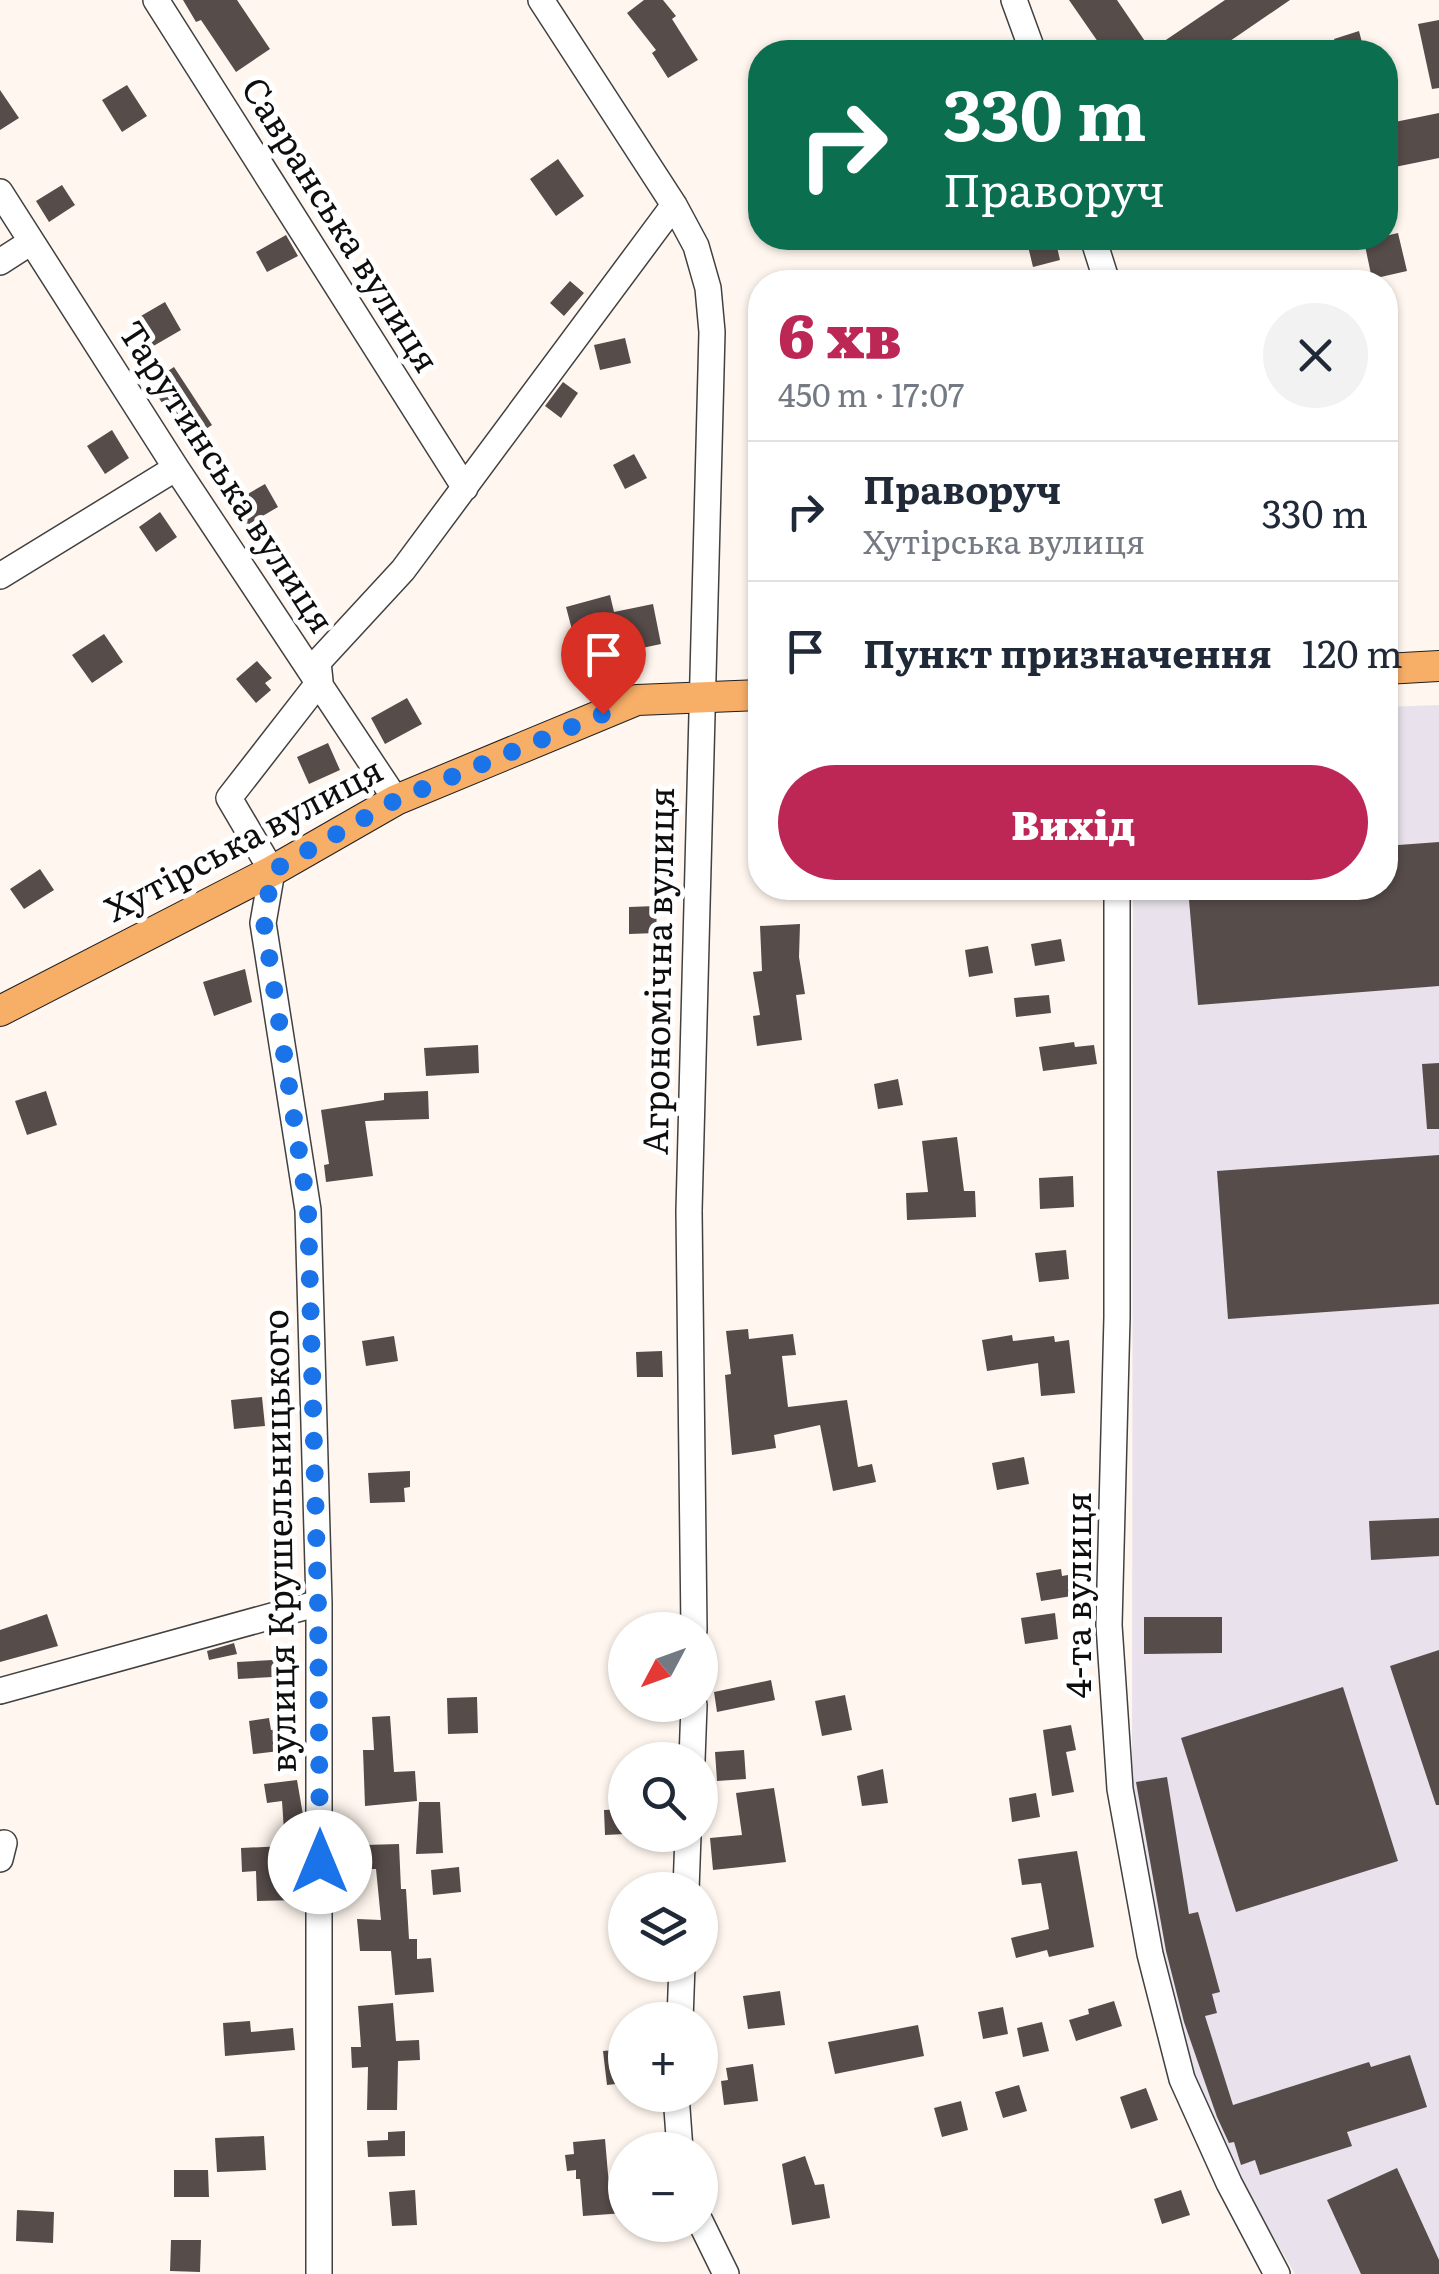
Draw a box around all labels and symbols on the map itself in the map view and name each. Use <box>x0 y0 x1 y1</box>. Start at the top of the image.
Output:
street label: Савранська вулиця <box>231 66 454 381</box>
street label: Тарутинська вулиця <box>108 309 349 642</box>
pin <box>561 612 646 715</box>
street label: Хутірська вулиця <box>94 742 391 933</box>
street label: Агрономічна вулиця <box>627 786 685 1155</box>
street label: вулиця Крушельницького <box>247 1309 307 1773</box>
street label: 4-та вулиця <box>1050 1492 1102 1698</box>
north arrow <box>608 1612 718 1722</box>
position arrow <box>268 1810 372 1914</box>

